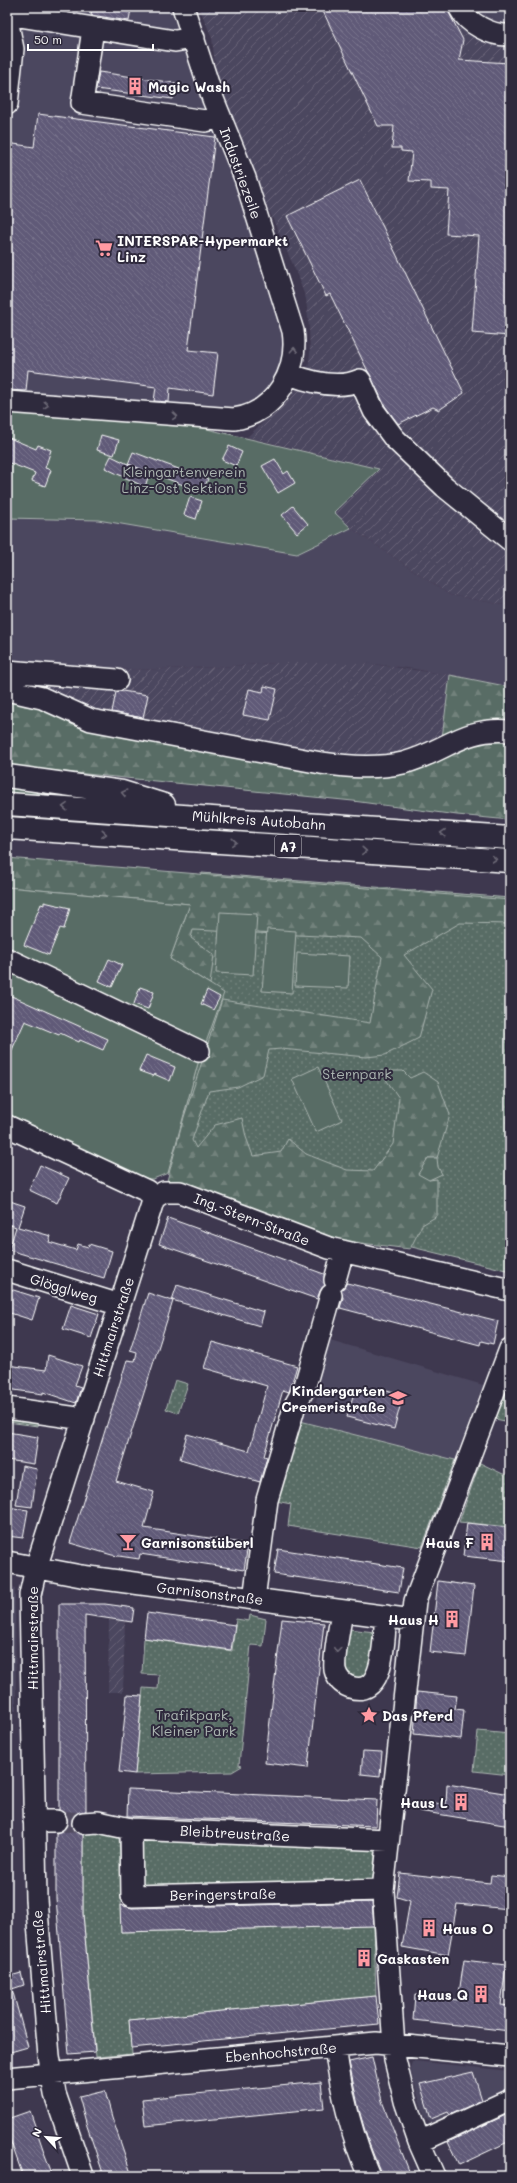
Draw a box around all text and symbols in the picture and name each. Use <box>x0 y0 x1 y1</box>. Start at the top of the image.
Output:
scale bar <box>28 26 153 52</box>
text: 50 m <box>34 31 62 47</box>
building icon: Magic Wash <box>125 76 145 96</box>
place label: Magic Wash <box>148 77 230 96</box>
street label: Industriezeile <box>216 125 266 221</box>
place label: INTERSPAR-Hypermarkt Linz <box>117 231 288 266</box>
supermarket icon: INTERSPAR-Hypermarkt Linz <box>94 238 114 258</box>
one-way arrow <box>290 347 299 353</box>
one-way arrow <box>43 400 49 409</box>
one-way arrow <box>172 411 178 420</box>
park label: Kleingartenverein Linz-Ost Sektion 5 <box>122 462 246 497</box>
one-way arrow <box>121 789 127 797</box>
one-way arrow <box>62 803 68 812</box>
street label: Mühlkreis Autobahn <box>191 806 327 834</box>
one-way arrow <box>440 828 446 837</box>
one-way arrow <box>101 829 107 838</box>
road number: A7 <box>275 835 301 857</box>
one-way arrow <box>231 838 237 847</box>
one-way arrow <box>361 846 367 855</box>
one-way arrow <box>491 855 497 864</box>
park label: Sternpark <box>322 1064 392 1083</box>
street label: Ing.-Stern-Straße <box>191 1188 313 1250</box>
street label: Glögglweg <box>28 1269 100 1307</box>
street label: Hittmairstraße <box>88 1275 138 1379</box>
place label: Kindergarten Cremeristraße <box>281 1381 385 1416</box>
school or university icon: Kindergarten Cremeristraße <box>388 1388 408 1408</box>
bar icon: Garnisonstüberl <box>118 1532 138 1552</box>
building icon: Haus F <box>477 1532 497 1552</box>
place label: Garnisonstüberl <box>141 1533 254 1552</box>
place label: Haus F <box>425 1533 474 1552</box>
street label: Garnisonstraße <box>156 1577 264 1609</box>
street label: Hittmairstraße <box>23 1586 42 1690</box>
building icon: Haus H <box>442 1609 462 1629</box>
place label: Haus H <box>388 1610 439 1629</box>
one-way arrow <box>333 1647 342 1653</box>
park label: Trafikpark, Kleiner Park <box>152 1705 236 1740</box>
place icon: Das Pferd <box>359 1705 379 1725</box>
place label: Das Pferd <box>382 1706 453 1725</box>
building icon: Haus L <box>451 1792 471 1812</box>
place label: Haus L <box>400 1793 448 1812</box>
street label: Bleibtreustraße <box>180 1821 290 1845</box>
street label: Beringerstraße <box>170 1884 276 1904</box>
street label: Hittmairstraße <box>27 1909 55 2015</box>
building icon: Haus O <box>419 1918 439 1938</box>
place label: Haus O <box>442 1919 493 1938</box>
building icon: Gaskasten <box>354 1948 374 1968</box>
place label: Gaskasten <box>377 1949 449 1968</box>
building icon: Haus Q <box>471 1984 491 2004</box>
place label: Haus Q <box>417 1985 468 2004</box>
street label: Ebenhochstraße <box>224 2038 338 2066</box>
north arrow <box>26 2117 66 2157</box>
text: N <box>28 2125 45 2139</box>

